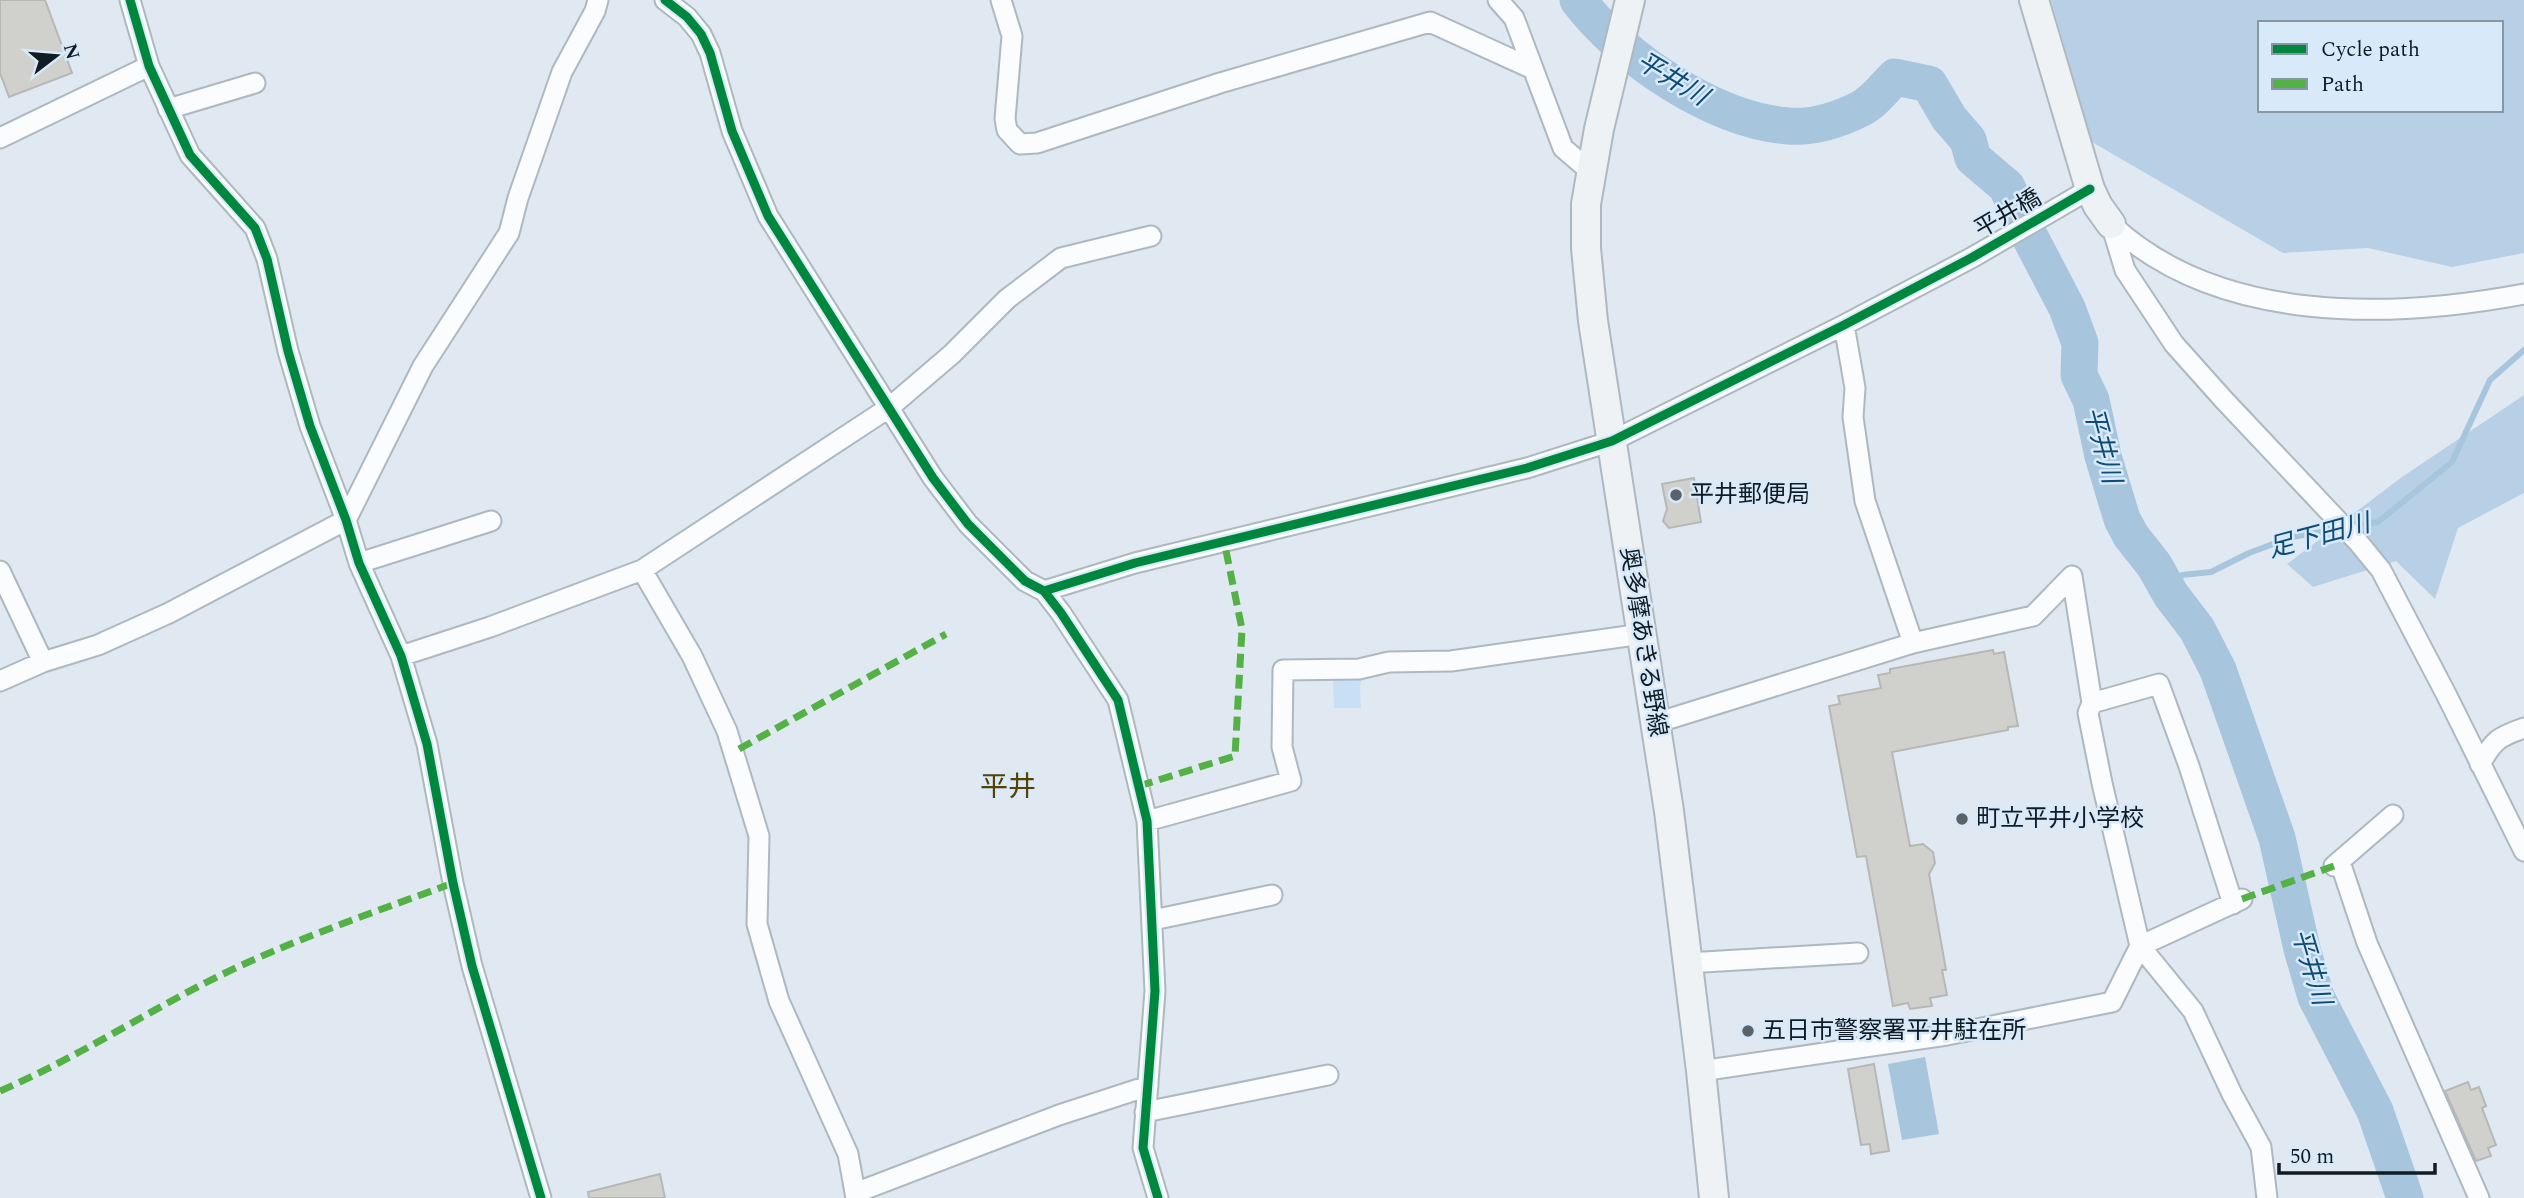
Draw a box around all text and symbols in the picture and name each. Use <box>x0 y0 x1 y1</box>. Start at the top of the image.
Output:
north arrow <box>21 21 91 91</box>
legend <box>2258 21 2503 112</box>
text: Cycle path <box>2321 34 2420 66</box>
text: N <box>55 40 87 63</box>
water label: 平井川 <box>1628 42 1718 118</box>
text: Path <box>2321 69 2364 101</box>
street label: 平井橋 <box>1968 180 2048 248</box>
water label: 平井川 <box>2073 402 2132 491</box>
place label: 平井郵便局 <box>1690 477 1810 513</box>
marker: 平井郵便局 <box>1668 487 1684 503</box>
water label: 足下田川 <box>2264 502 2377 569</box>
street label: 奥多摩あきる野線 <box>1610 545 1676 739</box>
district label: 平井 <box>980 766 1036 809</box>
place label: 町立平井小学校 <box>1976 801 2144 837</box>
marker: 町立平井小学校 <box>1954 811 1970 827</box>
water label: 平井川 <box>2280 924 2342 1013</box>
place label: 五日市警察署平井駐在所 <box>1762 1013 2026 1049</box>
marker: 五日市警察署平井駐在所 <box>1740 1023 1756 1039</box>
scale bar <box>2279 1132 2435 1176</box>
text: 50 m <box>2290 1141 2334 1173</box>

